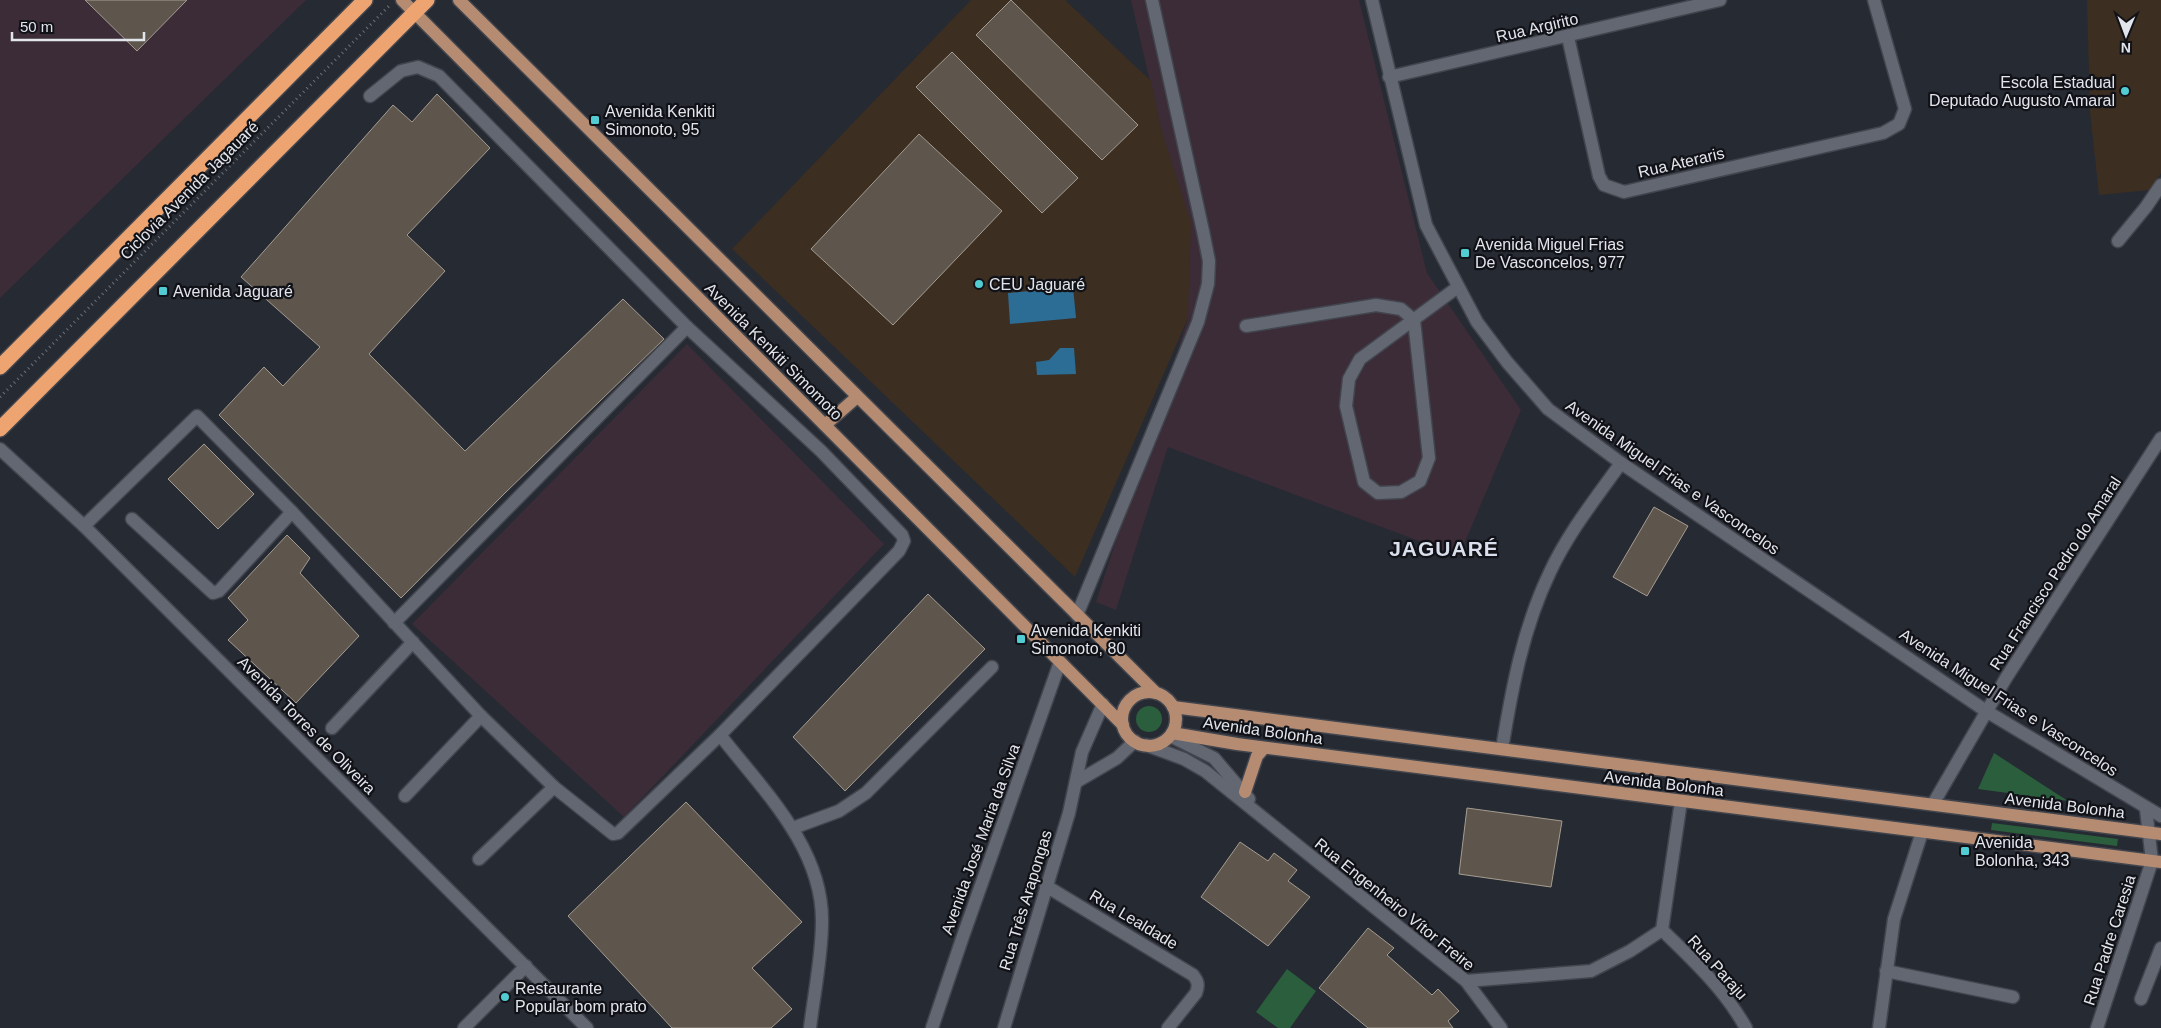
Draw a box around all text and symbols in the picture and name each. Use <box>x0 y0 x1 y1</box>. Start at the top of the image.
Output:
scale bar <box>12 10 145 42</box>
street label: Rua Argirito <box>1494 10 1580 45</box>
north arrow <box>2101 10 2151 60</box>
text: 50 m <box>20 18 53 35</box>
text: N <box>2121 40 2131 56</box>
place label: Escola Estadual Deputado Augusto Amaral <box>1929 74 2115 109</box>
marker: Escola Estadual Deputado Augusto Amaral <box>2119 85 2131 97</box>
place label: Avenida Kenkiti Simonoto, 95 <box>605 103 715 138</box>
marker: Avenida Kenkiti Simonoto, 95 <box>589 114 601 126</box>
street label: Ciclovia Avenida Jagauaré <box>117 118 262 263</box>
street label: Rua Ateraris <box>1636 144 1726 181</box>
place label: Avenida Miguel Frias De Vasconcelos, 977 <box>1475 236 1625 271</box>
marker: Avenida Miguel Frias De Vasconcelos, 977 <box>1459 247 1471 259</box>
place label: CEU Jaguaré <box>989 276 1085 293</box>
marker: CEU Jaguaré <box>973 278 985 290</box>
street label: Avenida Kenkiti Simomoto <box>702 279 846 423</box>
place label: Avenida Jaguaré <box>173 283 293 300</box>
marker: Avenida Jaguaré <box>157 285 169 297</box>
street label: Avenida Miguel Frias e Vasconcelos <box>1563 397 1783 558</box>
street label: Rua Francisco Pedro do Amaral <box>1987 474 2124 673</box>
district label: JAGUARÉ <box>1389 537 1499 560</box>
place label: Avenida Kenkiti Simonoto, 80 <box>1031 622 1141 657</box>
street label: Avenida Miguel Frias e Vasconcelos <box>1897 625 2121 779</box>
marker: Avenida Kenkiti Simonoto, 80 <box>1015 633 1027 645</box>
street label: Avenida Torres de Oliveira <box>234 653 379 798</box>
street label: Avenida Bolonha <box>1202 714 1324 747</box>
street label: Avenida José Maria da Silva <box>938 741 1023 937</box>
street label: Avenida Bolonha <box>1603 768 1725 799</box>
street label: Avenida Bolonha <box>2004 790 2126 821</box>
street label: Rua Três Arapongas <box>996 828 1055 972</box>
place label: Avenida Bolonha, 343 <box>1975 834 2069 869</box>
street label: Rua Engenheiro Vítor Freire <box>1312 835 1478 974</box>
marker: Avenida Bolonha, 343 <box>1959 845 1971 857</box>
street label: Rua Padre Caresia <box>2080 873 2139 1007</box>
street label: Rua Lealdade <box>1087 886 1181 952</box>
street label: Rua Paraju <box>1685 932 1751 1003</box>
place label: Restaurante Popular bom prato <box>515 980 647 1015</box>
marker: Restaurante Popular bom prato <box>499 991 511 1003</box>

